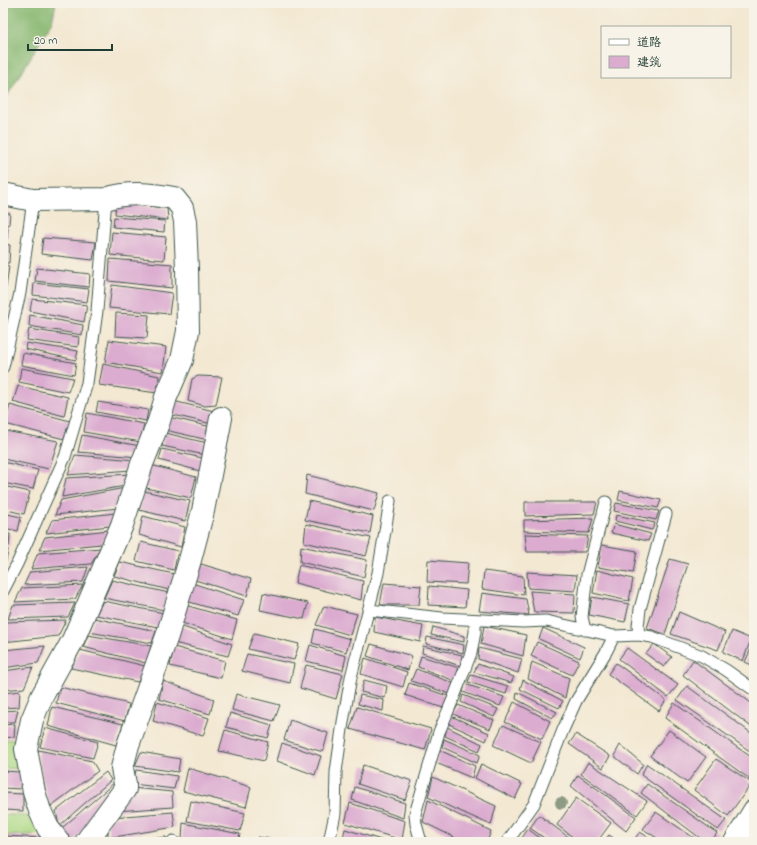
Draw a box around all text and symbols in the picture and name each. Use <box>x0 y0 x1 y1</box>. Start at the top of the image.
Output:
scale bar <box>28 26 112 52</box>
legend <box>601 26 731 78</box>
text: 20 m <box>34 32 57 50</box>
text: 道路 <box>637 34 661 52</box>
text: 建筑 <box>637 54 661 72</box>

